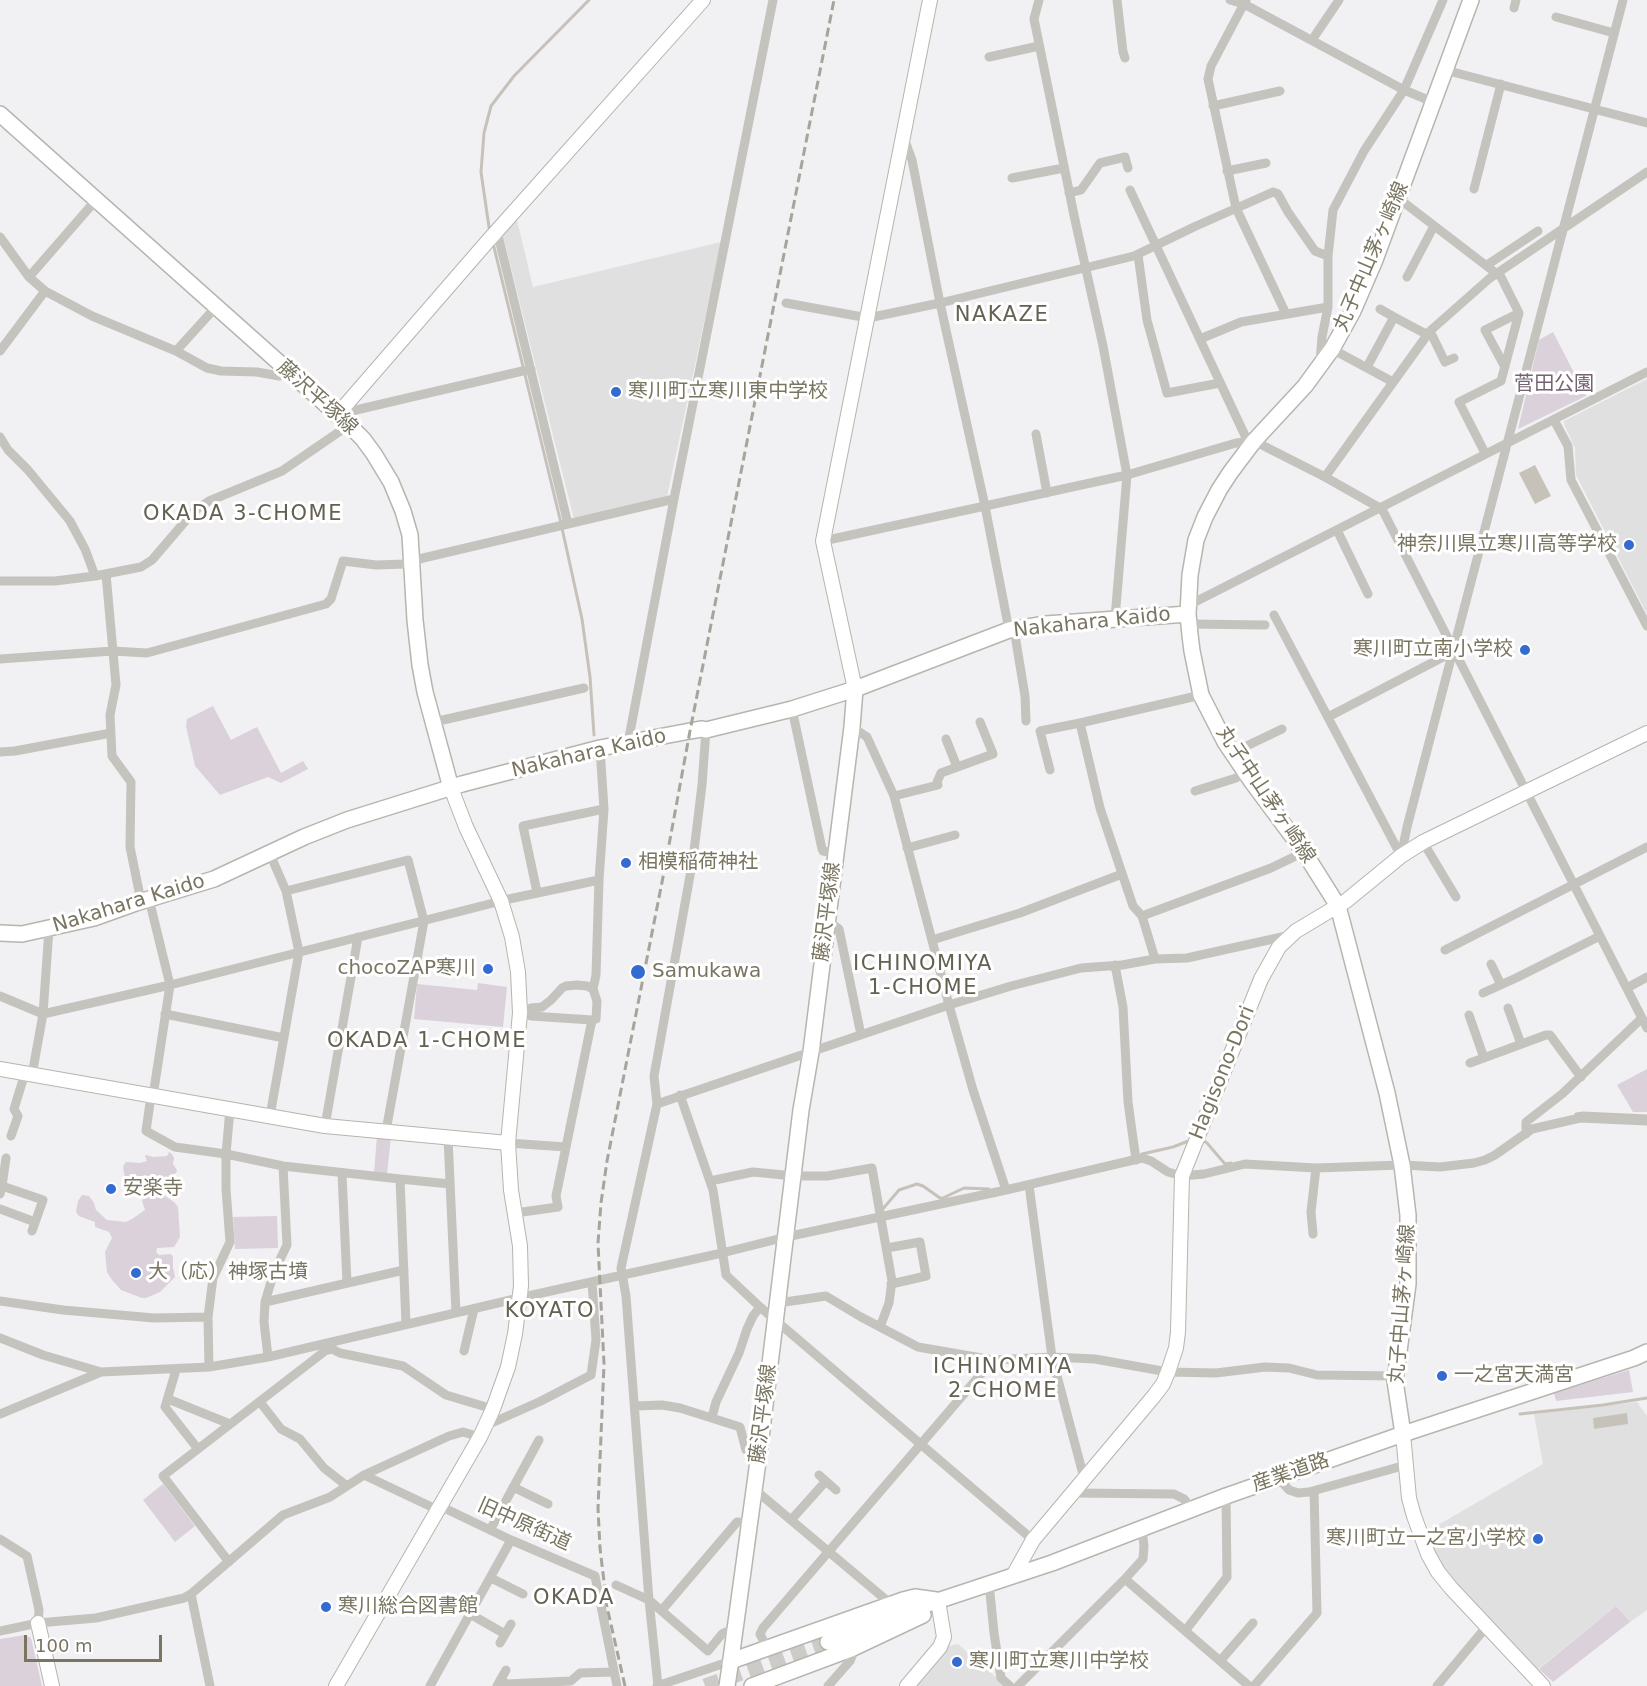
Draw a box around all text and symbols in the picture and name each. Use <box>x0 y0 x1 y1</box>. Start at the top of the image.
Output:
street label: 丸子中山茅ヶ崎線 <box>1330 179 1414 335</box>
district label: NAKAZE <box>955 303 1049 329</box>
street label: 藤沢平塚線 <box>272 356 362 440</box>
park label: 菅田公園 <box>1514 373 1594 397</box>
place label: 寒川町立寒川東中学校 <box>628 380 828 404</box>
marker: 寒川町立寒川東中学校 <box>609 385 623 399</box>
district label: OKADA 3-CHOME <box>143 502 343 528</box>
place label: 神奈川県立寒川高等学校 <box>1397 533 1617 557</box>
marker: 神奈川県立寒川高等学校 <box>1622 538 1636 552</box>
street label: Nakahara Kaido <box>1012 603 1172 643</box>
place label: 寒川町立南小学校 <box>1353 638 1513 662</box>
marker: 寒川町立南小学校 <box>1518 643 1532 657</box>
street label: 丸子中山茅ヶ崎線 <box>1210 722 1320 868</box>
street label: Nakahara Kaido <box>509 725 669 783</box>
place label: 相模稲荷神社 <box>638 851 758 875</box>
marker: 相模稲荷神社 <box>619 856 633 870</box>
street label: 藤沢平塚線 <box>810 861 846 963</box>
street label: Nakahara Kaido <box>50 869 208 939</box>
district label: ICHINOMIYA 1-CHOME <box>853 952 993 1002</box>
place label: chocoZAP寒川 <box>337 957 476 981</box>
place label: Samukawa <box>652 960 761 984</box>
marker: chocoZAP寒川 <box>481 962 495 976</box>
marker: Samukawa <box>629 963 647 981</box>
street label: Hagisono-Dori <box>1185 1003 1261 1143</box>
district label: OKADA 1-CHOME <box>327 1029 527 1055</box>
place label: 安楽寺 <box>123 1177 183 1201</box>
marker: 安楽寺 <box>104 1182 118 1196</box>
street label: 丸子中山茅ヶ崎線 <box>1385 1223 1421 1385</box>
place label: 大（応）神塚古墳 <box>148 1261 308 1285</box>
marker: 大（応）神塚古墳 <box>129 1266 143 1280</box>
district label: KOYATO <box>505 1299 595 1325</box>
district label: ICHINOMIYA 2-CHOME <box>933 1355 1073 1405</box>
street label: 藤沢平塚線 <box>746 1363 782 1465</box>
place label: 一之宮天満宮 <box>1454 1364 1574 1388</box>
marker: 一之宮天満宮 <box>1435 1369 1449 1383</box>
street label: 産業道路 <box>1249 1449 1333 1497</box>
street label: 旧中原街道 <box>473 1494 575 1556</box>
place label: 寒川町立一之宮小学校 <box>1326 1527 1526 1551</box>
marker: 寒川町立一之宮小学校 <box>1531 1532 1545 1546</box>
district label: OKADA <box>533 1586 615 1612</box>
place label: 寒川総合図書館 <box>338 1595 478 1619</box>
marker: 寒川総合図書館 <box>319 1600 333 1614</box>
scale bar <box>27 1623 165 1661</box>
text: 100 m <box>35 1635 93 1656</box>
place label: 寒川町立寒川中学校 <box>969 1650 1149 1674</box>
marker: 寒川町立寒川中学校 <box>950 1655 964 1669</box>

